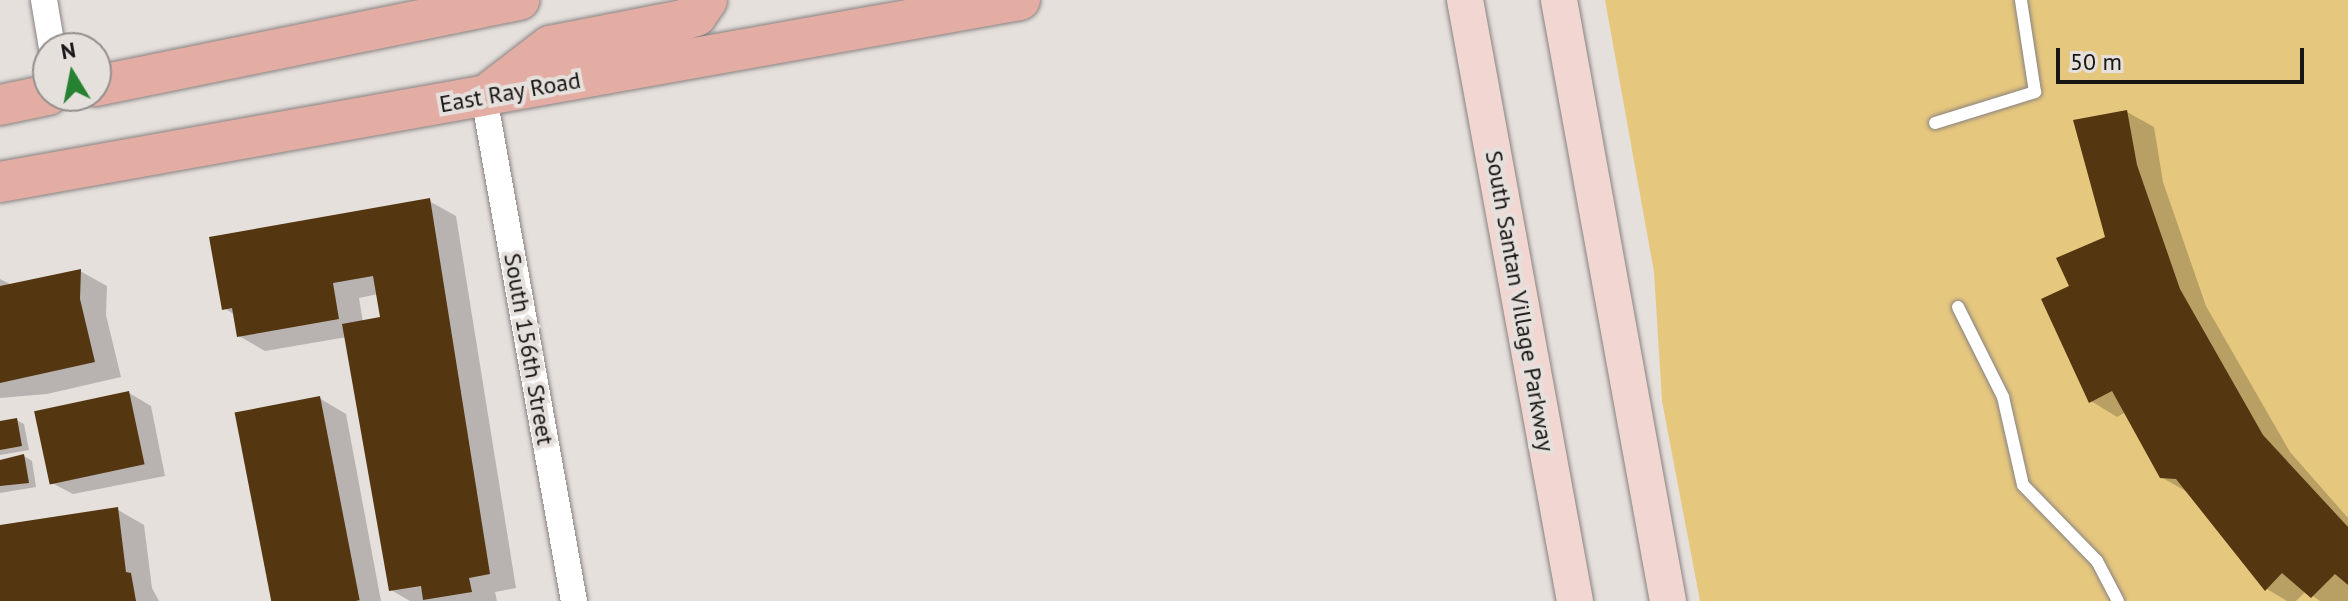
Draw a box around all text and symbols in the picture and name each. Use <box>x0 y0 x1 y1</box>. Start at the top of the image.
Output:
north arrow <box>32 32 112 112</box>
scale bar <box>2060 32 2308 82</box>
text: N <box>59 35 78 65</box>
text: 50 m <box>2070 46 2122 77</box>
street label: East Ray Road <box>437 65 583 119</box>
street label: South Santan Village Parkway <box>1479 148 1561 454</box>
street label: South 156th Street <box>498 251 560 447</box>

